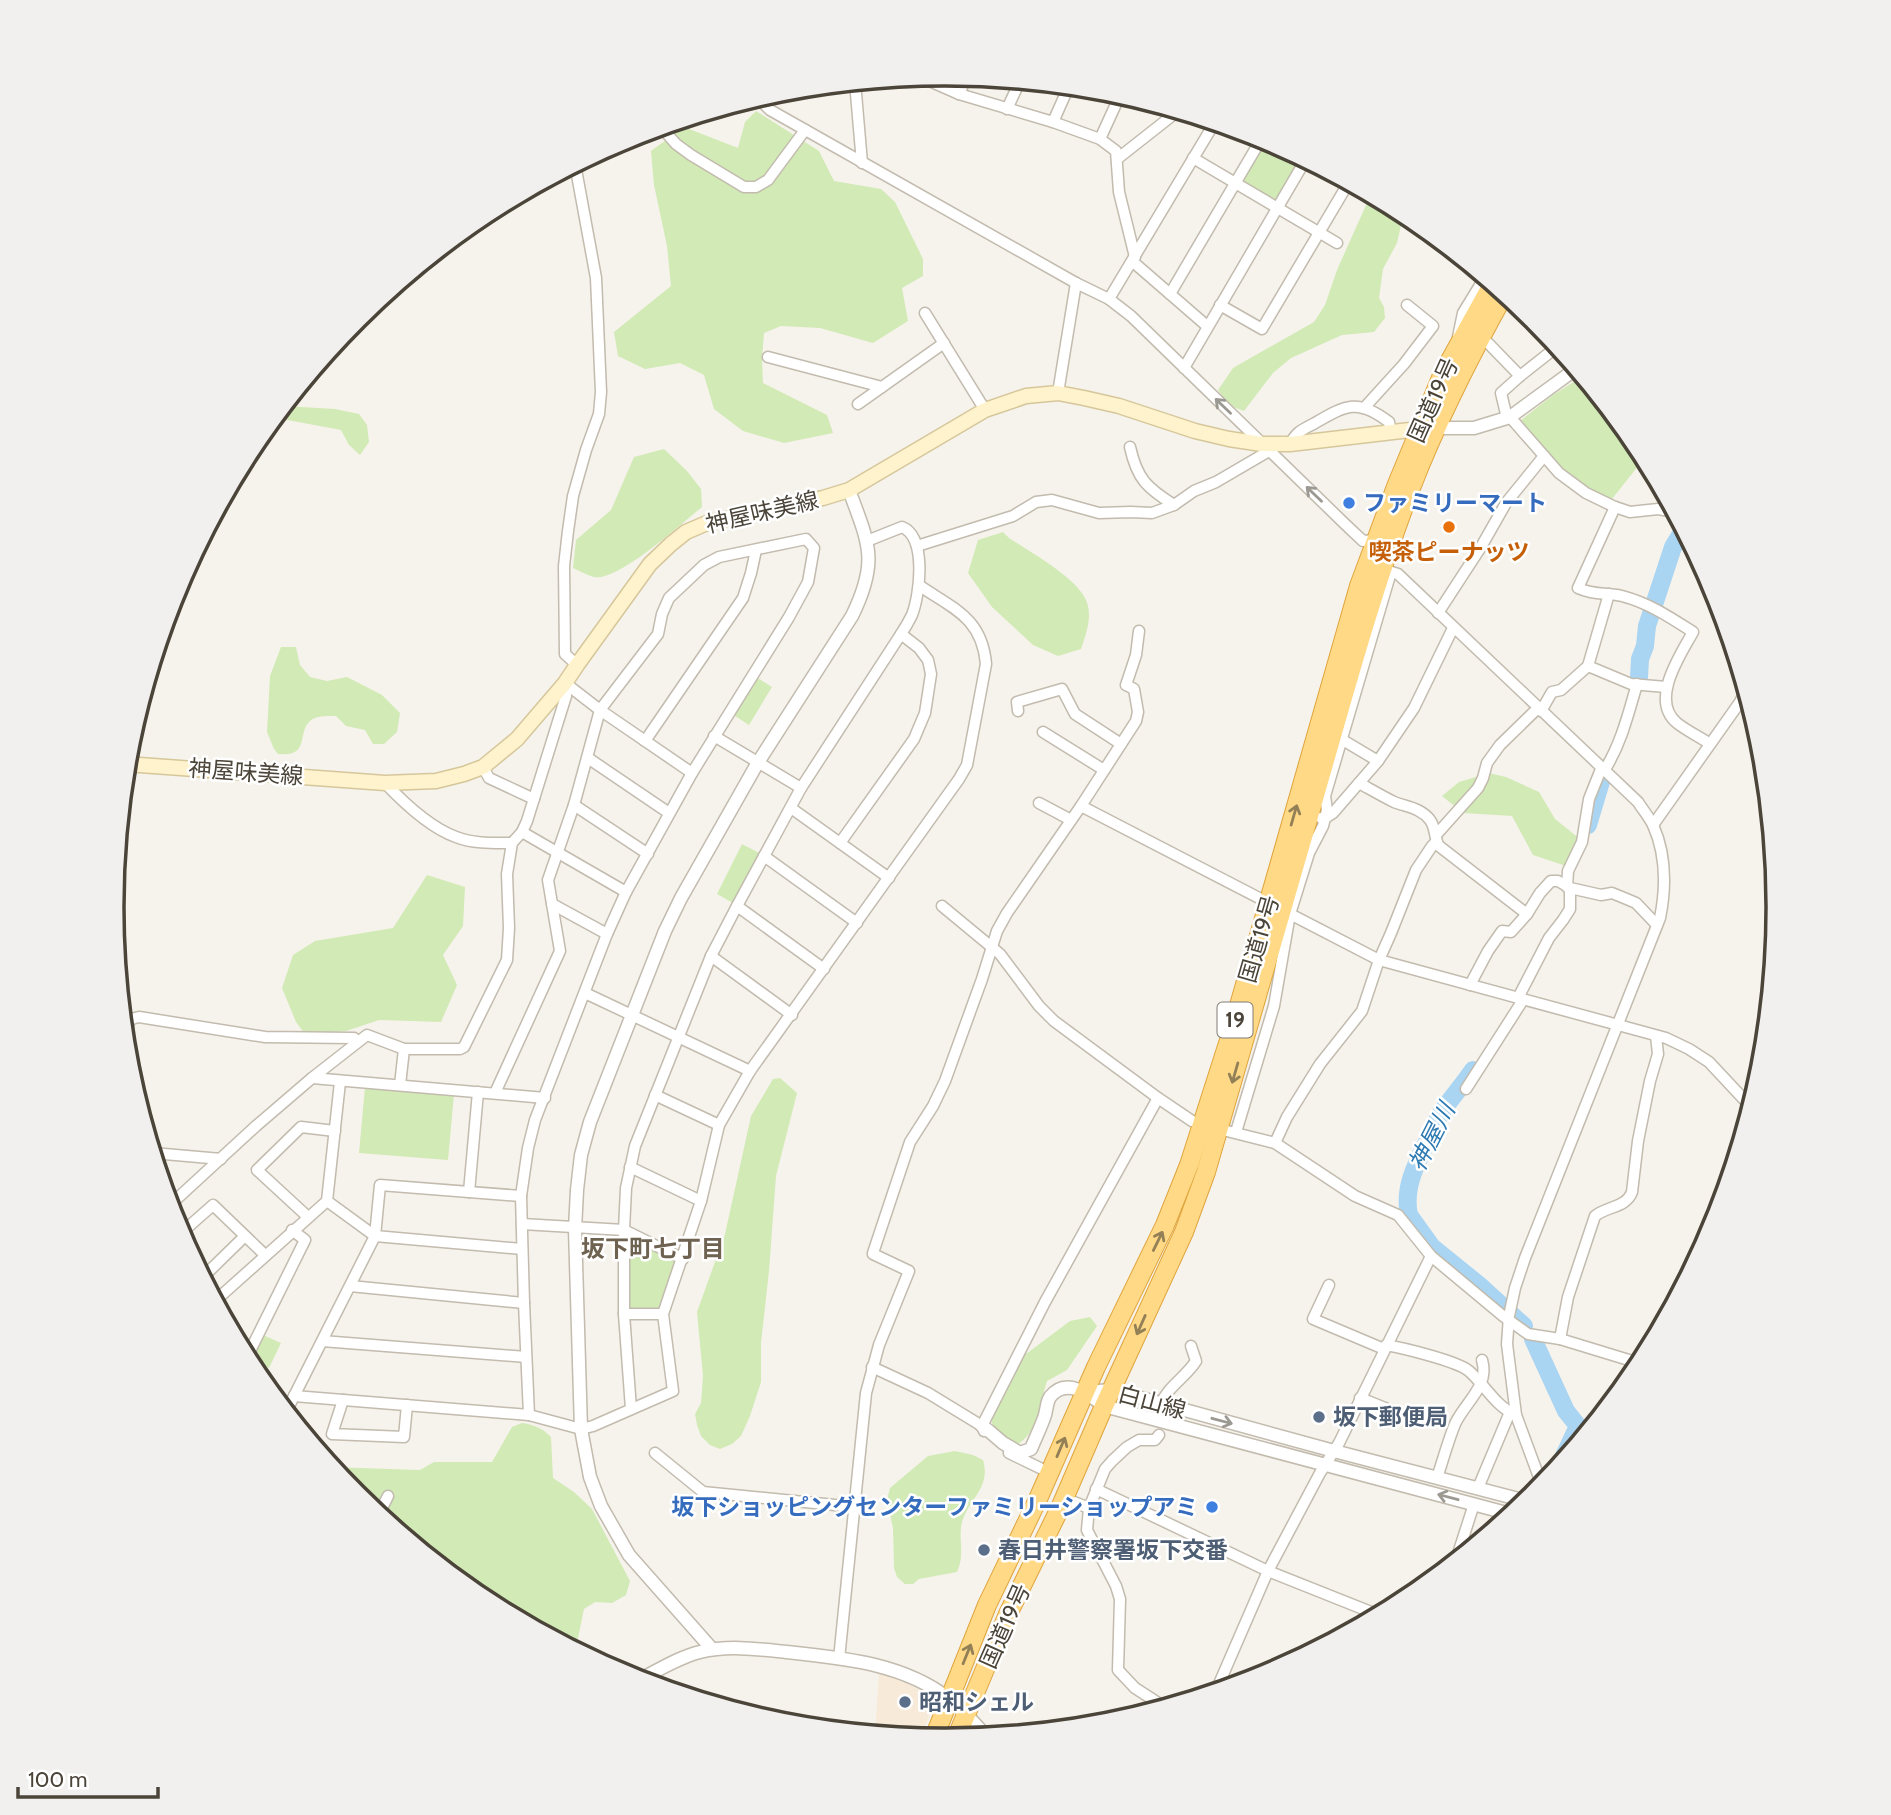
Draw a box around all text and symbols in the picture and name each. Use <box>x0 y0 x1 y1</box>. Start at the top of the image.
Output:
street label: 国道19号 <box>1402 353 1464 447</box>
one-way arrow <box>1214 397 1231 414</box>
street label: 神屋味美線 <box>703 485 821 539</box>
one-way arrow <box>1305 486 1322 503</box>
place label: ファミリーマート <box>1363 489 1547 517</box>
marker: ファミリーマート <box>1341 495 1357 511</box>
marker: 喫茶ピーナッツ <box>1441 519 1457 535</box>
place label: 喫茶ピーナッツ <box>1369 538 1530 566</box>
street label: 神屋味美線 <box>188 754 304 790</box>
one-way arrow <box>1289 804 1302 826</box>
street label: 国道19号 <box>1233 892 1285 986</box>
road number: 19 <box>1218 1002 1252 1038</box>
one-way arrow <box>1228 1061 1241 1084</box>
water label: 神屋川 <box>1402 1095 1462 1175</box>
one-way arrow <box>1151 1231 1165 1252</box>
district label: 坂下町七丁目 <box>581 1234 725 1263</box>
one-way arrow <box>1134 1313 1147 1335</box>
street label: 白山線 <box>1115 1380 1189 1424</box>
place label: 坂下郵便局 <box>1333 1403 1448 1431</box>
marker: 坂下郵便局 <box>1311 1409 1327 1425</box>
one-way arrow <box>1211 1415 1233 1428</box>
one-way arrow <box>1055 1437 1068 1458</box>
one-way arrow <box>1437 1490 1460 1503</box>
place label: 坂下ショッピングセンターファミリーショップアミ <box>671 1493 1198 1521</box>
marker: 坂下ショッピングセンターファミリーショップアミ <box>1204 1499 1220 1515</box>
place label: 春日井警察署坂下交番 <box>998 1536 1228 1564</box>
marker: 春日井警察署坂下交番 <box>976 1542 992 1558</box>
street label: 国道19号 <box>974 1579 1036 1673</box>
one-way arrow <box>962 1644 975 1666</box>
place label: 昭和シェル <box>919 1688 1034 1716</box>
marker: 昭和シェル <box>897 1694 913 1710</box>
scale bar <box>18 1756 158 1800</box>
text: 100 m <box>28 1767 87 1792</box>

